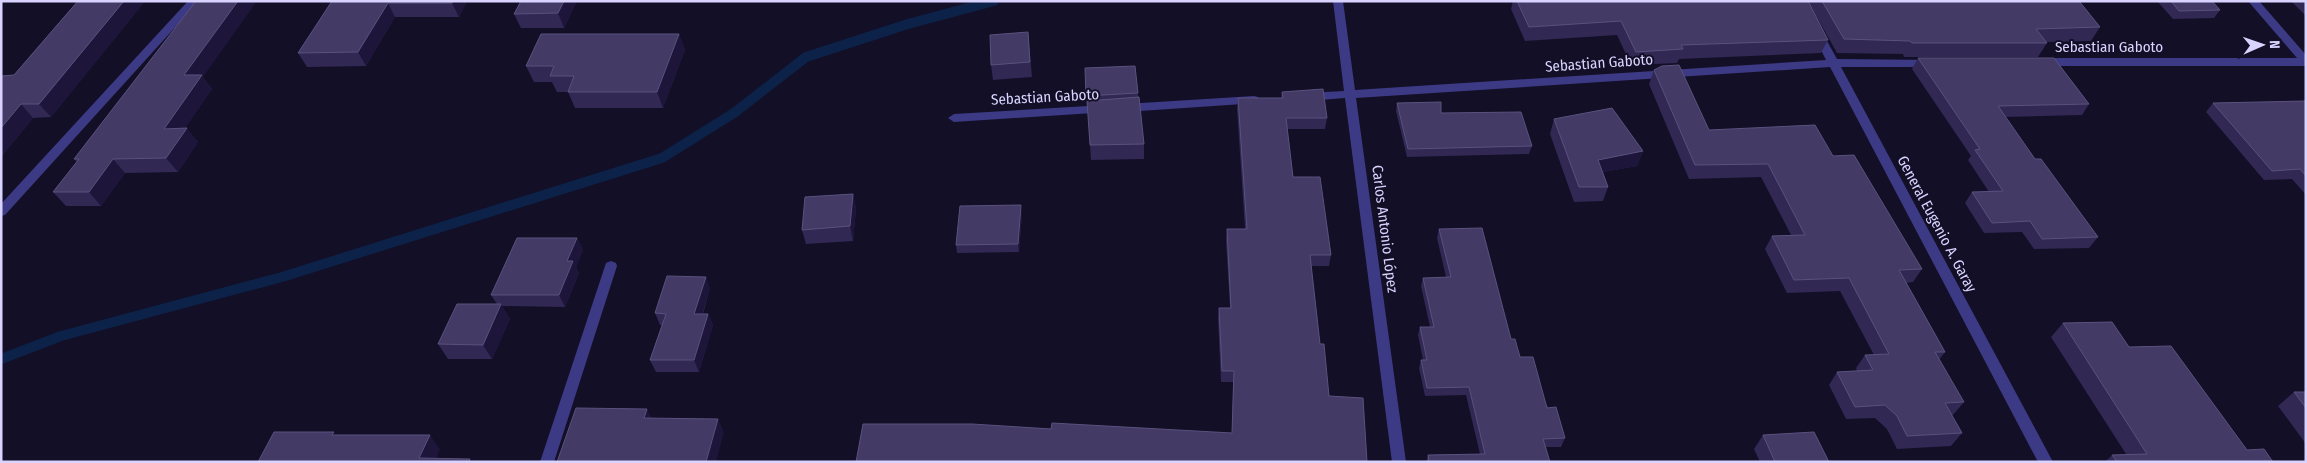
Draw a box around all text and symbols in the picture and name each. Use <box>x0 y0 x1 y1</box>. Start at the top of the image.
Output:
north arrow <box>2237 20 2287 70</box>
street label: Sebastian Gaboto <box>2055 38 2163 56</box>
text: N <box>2266 40 2283 49</box>
street label: Sebastian Gaboto <box>1544 50 1654 76</box>
street label: Sebastian Gaboto <box>991 85 1100 109</box>
street label: General Eugenio A. Garay <box>1893 153 1981 296</box>
street label: Carlos Antonio López <box>1368 164 1402 294</box>

